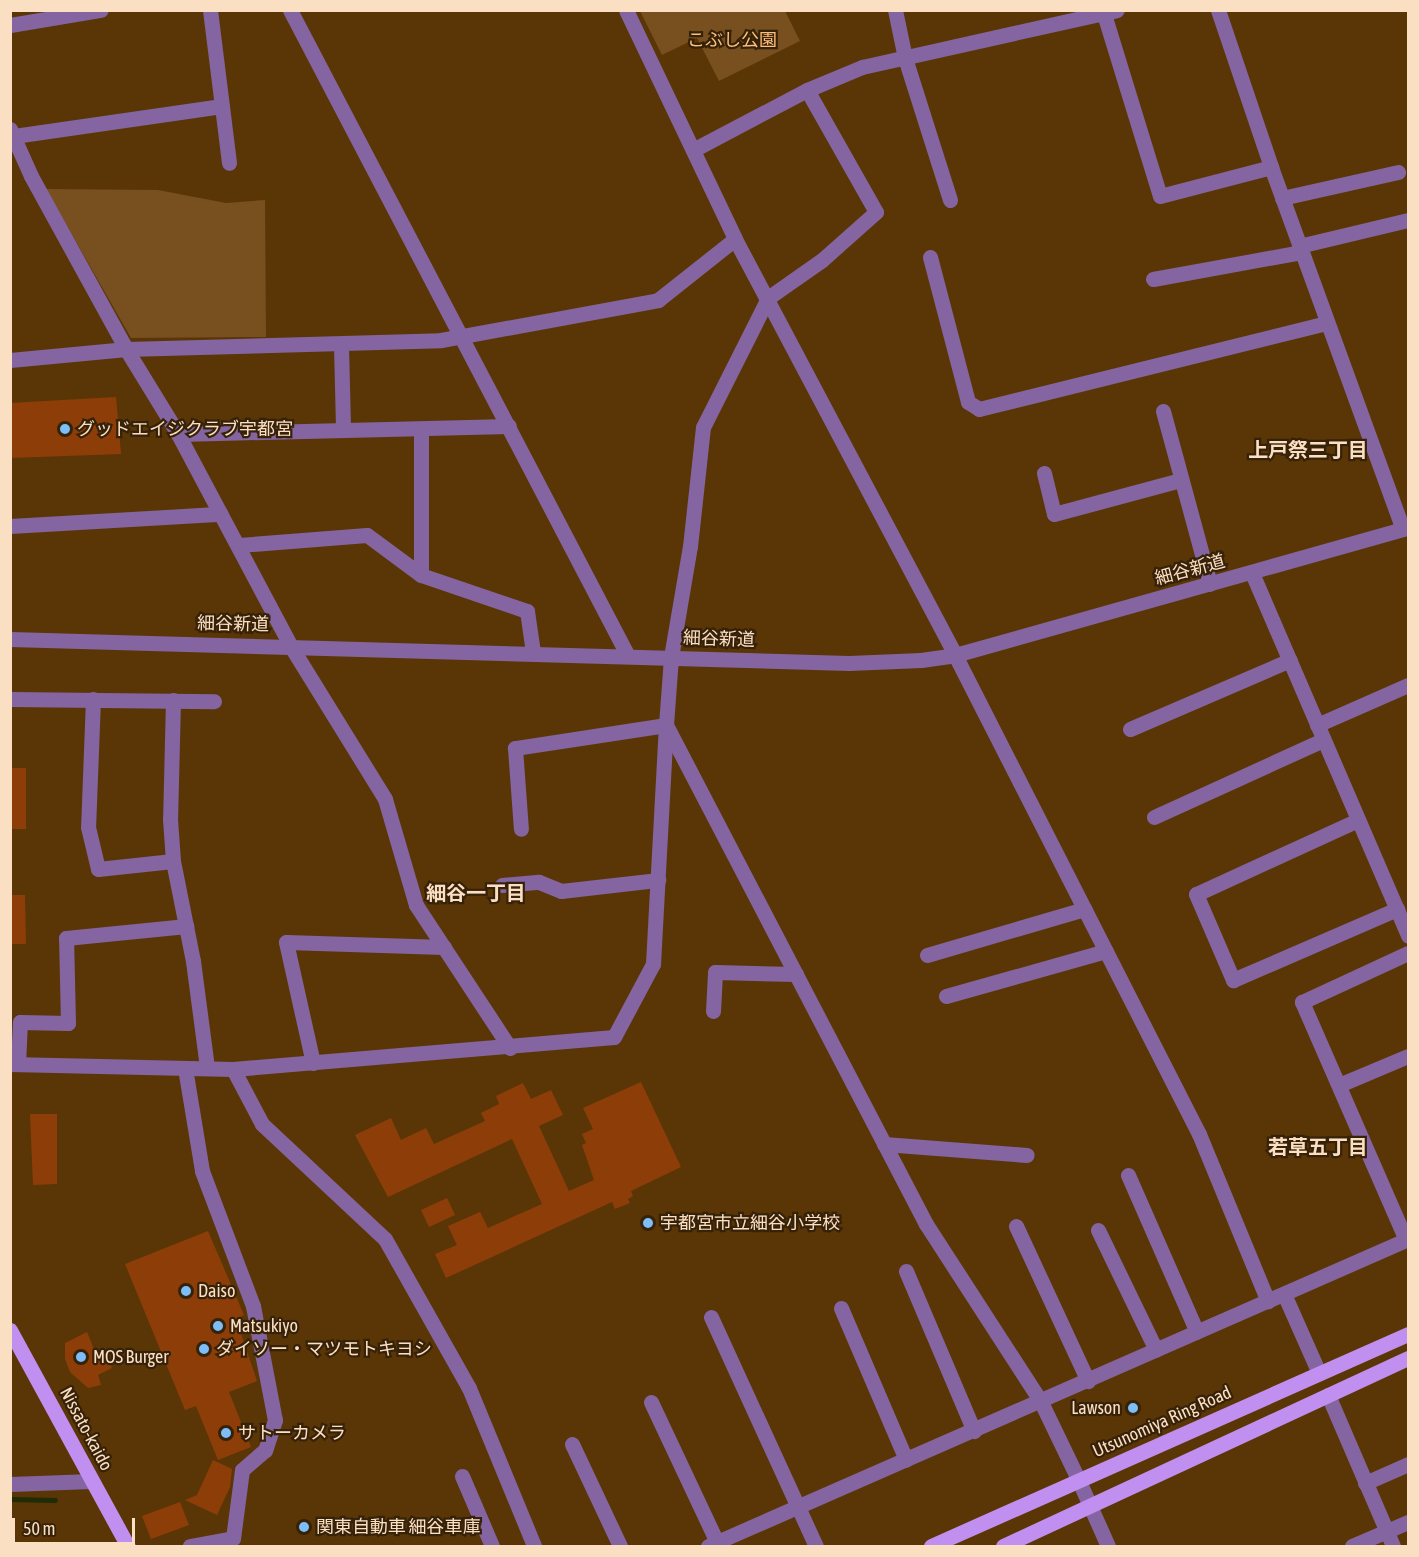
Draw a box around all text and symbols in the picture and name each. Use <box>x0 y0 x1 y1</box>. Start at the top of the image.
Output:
park label: こぶし公園 <box>687 29 777 51</box>
place label: グッドエイジクラブ宇都宮 <box>77 418 293 440</box>
marker: グッドエイジクラブ宇都宮 <box>58 422 72 436</box>
district label: 上戸祭三丁目 <box>1248 437 1368 461</box>
street label: 細谷新道 <box>1152 550 1228 590</box>
street label: 細谷新道 <box>197 613 269 635</box>
street label: 細谷新道 <box>683 627 755 651</box>
district label: 細谷一丁目 <box>426 880 526 904</box>
district label: 若草五丁目 <box>1268 1134 1368 1158</box>
place label: 宇都宮市立細谷小学校 <box>660 1212 840 1234</box>
marker: 宇都宮市立細谷小学校 <box>641 1216 655 1230</box>
place label: Daiso <box>198 1280 235 1302</box>
marker: Daiso <box>179 1284 193 1298</box>
place label: Matsukiyo <box>230 1315 298 1337</box>
marker: Matsukiyo <box>211 1319 225 1333</box>
place label: ダイソー・マツモトキヨシ <box>216 1338 432 1360</box>
marker: ダイソー・マツモトキヨシ <box>197 1342 211 1356</box>
place label: MOS Burger <box>93 1346 168 1368</box>
marker: MOS Burger <box>74 1350 88 1364</box>
street label: Utsunomiya Ring Road <box>1089 1382 1235 1462</box>
street label: Nissato-kaido <box>55 1384 117 1474</box>
place label: Lawson <box>1071 1397 1121 1419</box>
marker: Lawson <box>1126 1401 1140 1415</box>
place label: サトーカメラ <box>238 1422 346 1444</box>
marker: サトーカメラ <box>219 1426 233 1440</box>
scale bar <box>15 1506 138 1544</box>
place label: 関東自動車 細谷車庫 <box>316 1516 480 1538</box>
text: 50 m <box>23 1518 55 1539</box>
marker: 関東自動車 細谷車庫 <box>297 1520 311 1534</box>

